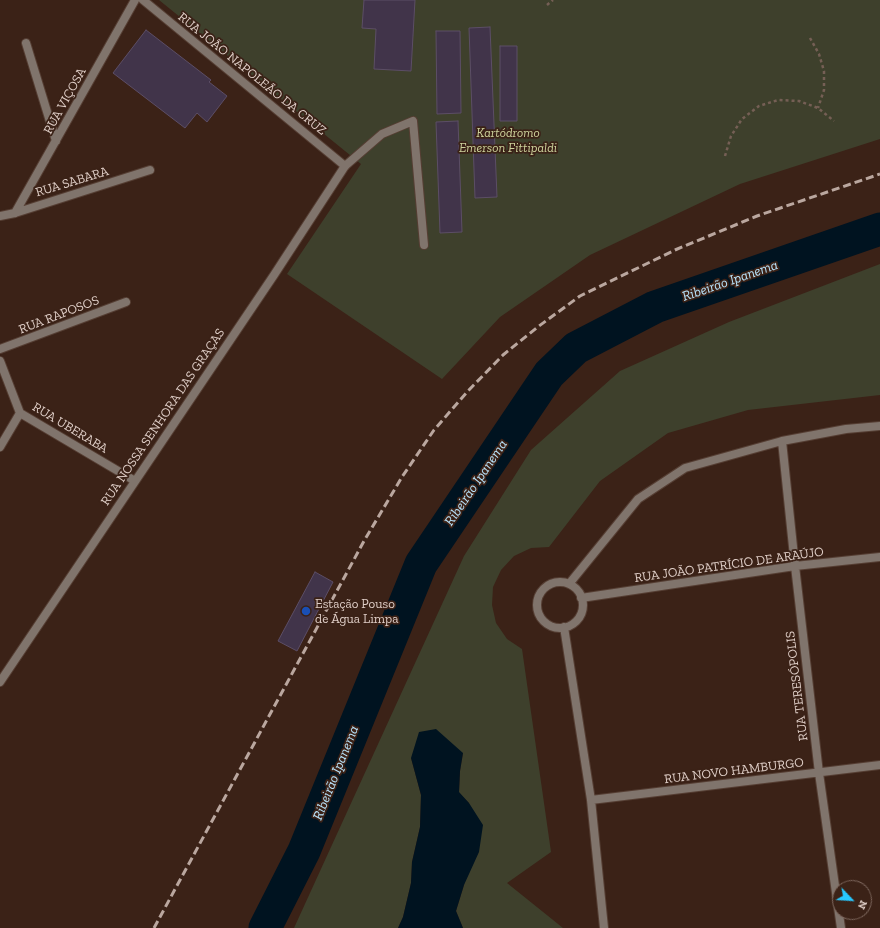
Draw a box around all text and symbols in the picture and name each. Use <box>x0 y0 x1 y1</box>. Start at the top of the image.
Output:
street label: RUA JOÃO NAPOLEÃO DA CRUZ <box>175 9 329 139</box>
street label: RUA VIÇOSA <box>40 65 90 137</box>
park label: Kartódromo Emerson Fittipaldi <box>459 125 557 156</box>
street label: RUA SABARA <box>34 163 110 201</box>
water label: Ribeirão Ipanema <box>680 257 780 305</box>
street label: RUA RAPOSOS <box>17 293 101 337</box>
street label: RUA NOSSA SENHORA DAS GRAÇAS <box>98 325 228 509</box>
street label: RUA UBERABA <box>29 399 111 457</box>
water label: Ribeirão Ipanema <box>441 437 511 529</box>
street label: RUA JOÃO PATRÍCIO DE ARAÚJO <box>633 544 825 586</box>
place label: Estação Pouso de Água Limpa <box>315 596 398 627</box>
marker: Estação Pouso de Água Limpa <box>300 605 312 617</box>
street label: RUA TERESÓPOLIS <box>783 630 811 742</box>
water label: Ribeirão Ipanema <box>309 723 363 823</box>
street label: RUA NOVO HAMBURGO <box>663 755 805 787</box>
north arrow <box>832 880 872 920</box>
text: N <box>855 898 870 911</box>

